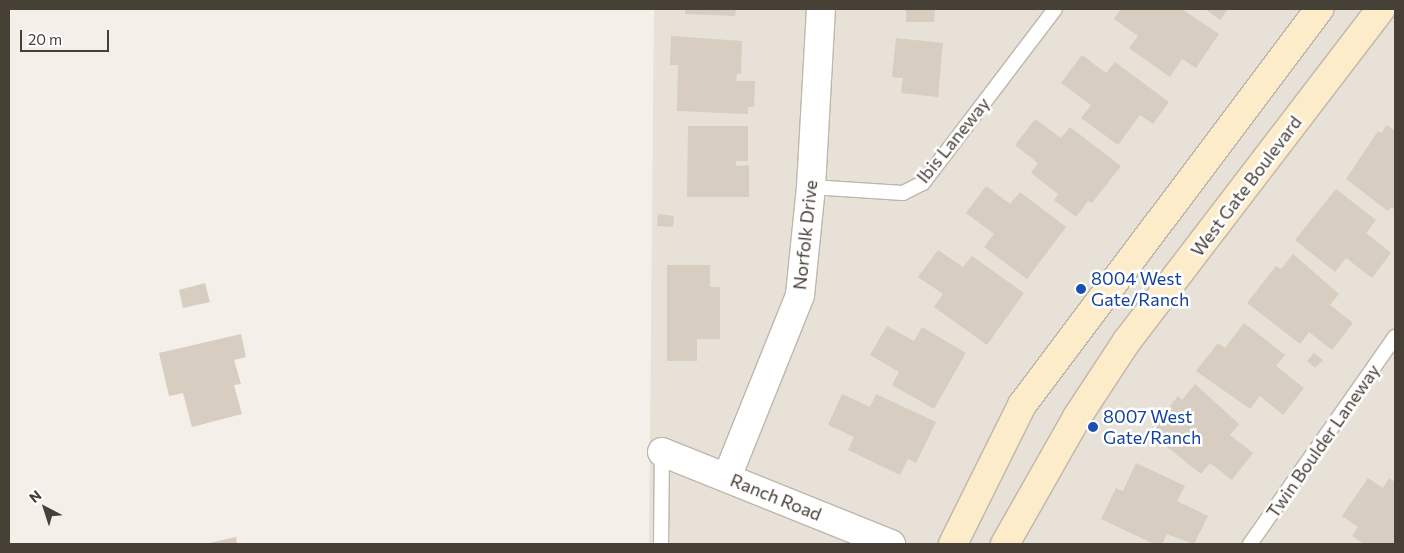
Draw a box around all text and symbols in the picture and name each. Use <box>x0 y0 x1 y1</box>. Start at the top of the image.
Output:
scale bar <box>22 20 111 52</box>
text: 20 m <box>28 30 62 48</box>
street label: Ibis Laneway <box>912 93 994 187</box>
street label: West Gate Boulevard <box>1186 111 1306 261</box>
street label: Norfolk Drive <box>788 179 822 291</box>
place label: 8004 West Gate/Ranch <box>1091 268 1189 310</box>
marker: 8004 West Gate/Ranch <box>1075 283 1087 295</box>
street label: Twin Boulder Laneway <box>1262 360 1384 522</box>
place label: 8007 West Gate/Ranch <box>1103 406 1201 448</box>
marker: 8007 West Gate/Ranch <box>1087 421 1099 433</box>
street label: Ranch Road <box>727 469 825 525</box>
north arrow <box>20 483 70 533</box>
text: N <box>26 486 45 506</box>

